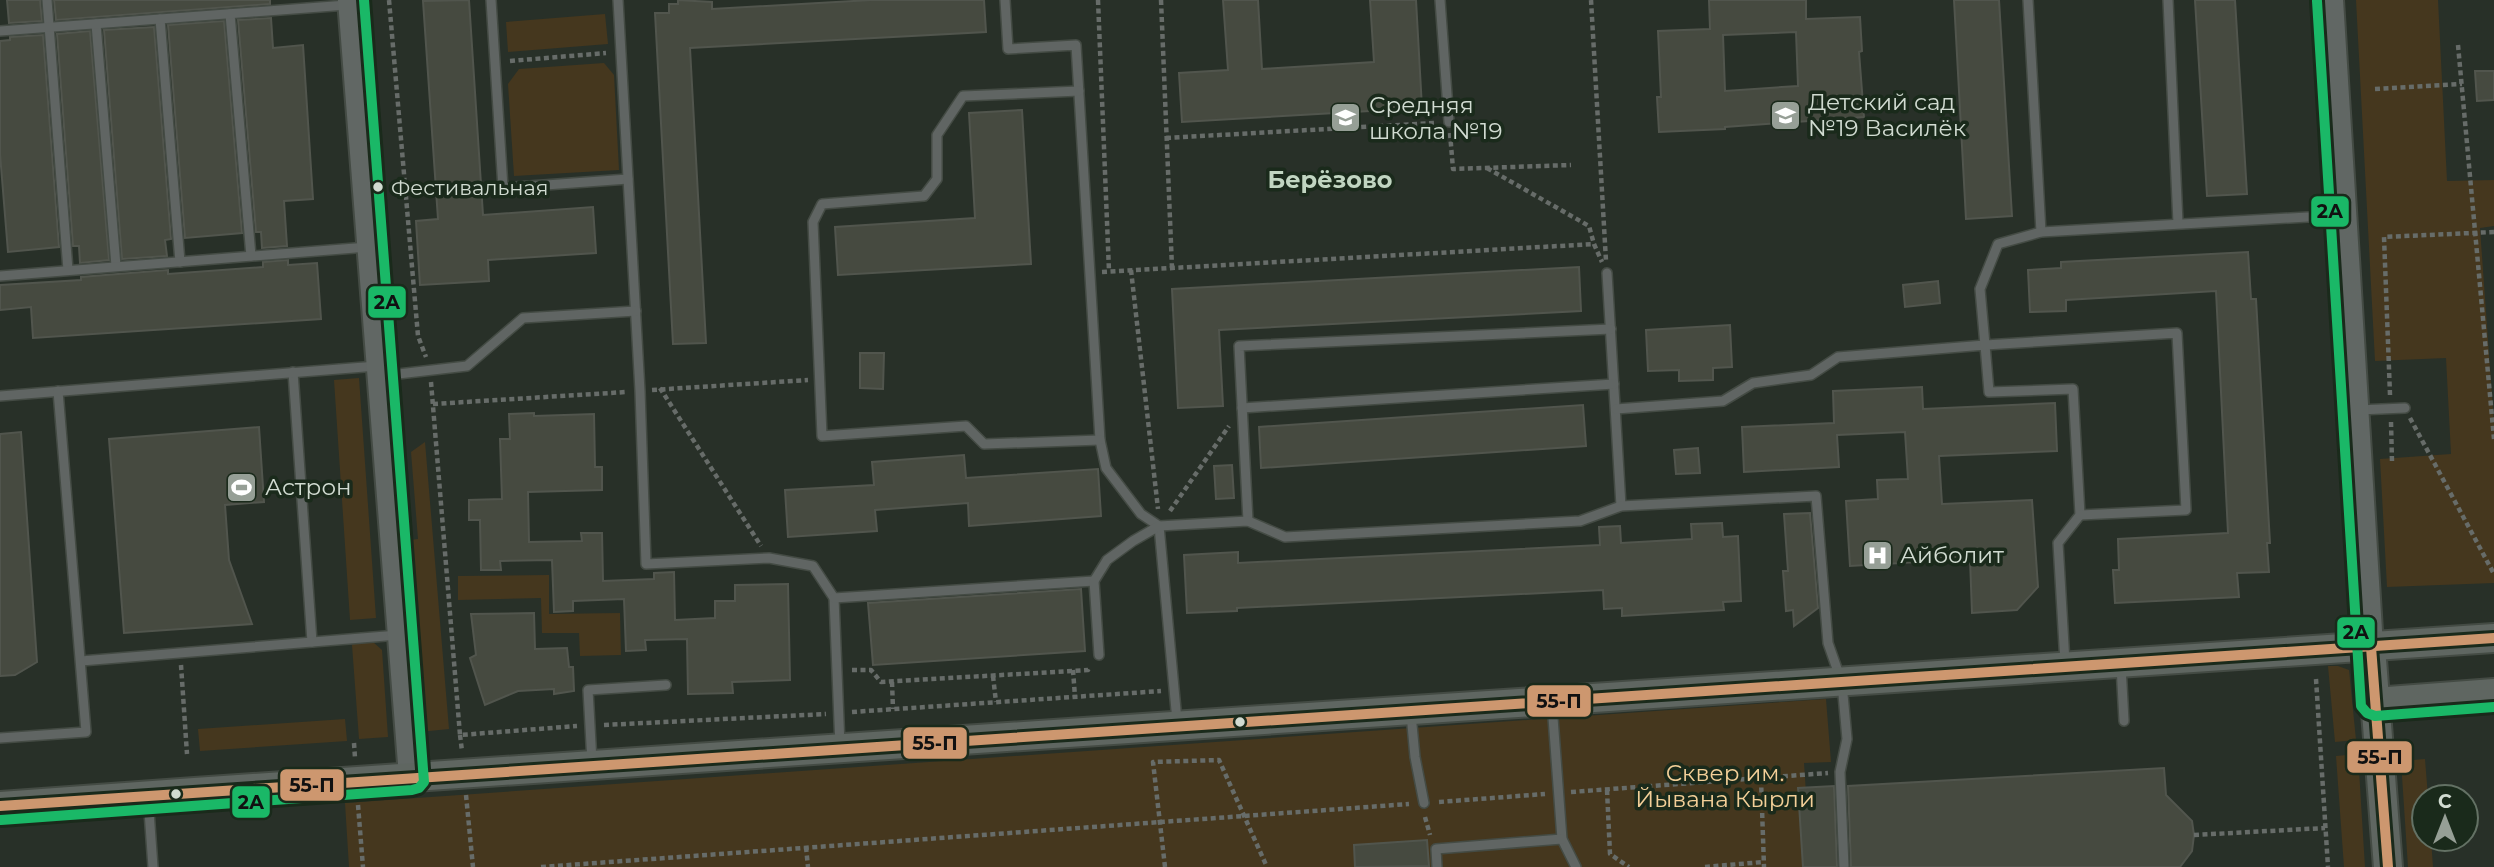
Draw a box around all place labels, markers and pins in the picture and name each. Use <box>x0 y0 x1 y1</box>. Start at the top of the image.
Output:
place label: Детский сад №19 Василёк <box>1808 88 1967 142</box>
place label: Средняя школа №19 <box>1369 91 1502 145</box>
school or university icon: Детский сад №19 Василёк <box>1768 98 1802 132</box>
school or university icon: Средняя школа №19 <box>1329 101 1363 135</box>
place label: Фестивальная <box>391 175 548 200</box>
marker: Фестивальная <box>371 180 385 194</box>
sports icon: Астрон <box>225 470 259 504</box>
place label: Астрон <box>265 473 352 501</box>
hospital icon: Айболит <box>1860 538 1894 572</box>
place label: Айболит <box>1900 541 2004 569</box>
unlabelled marker <box>1233 715 1247 729</box>
unlabelled marker <box>169 787 183 801</box>

